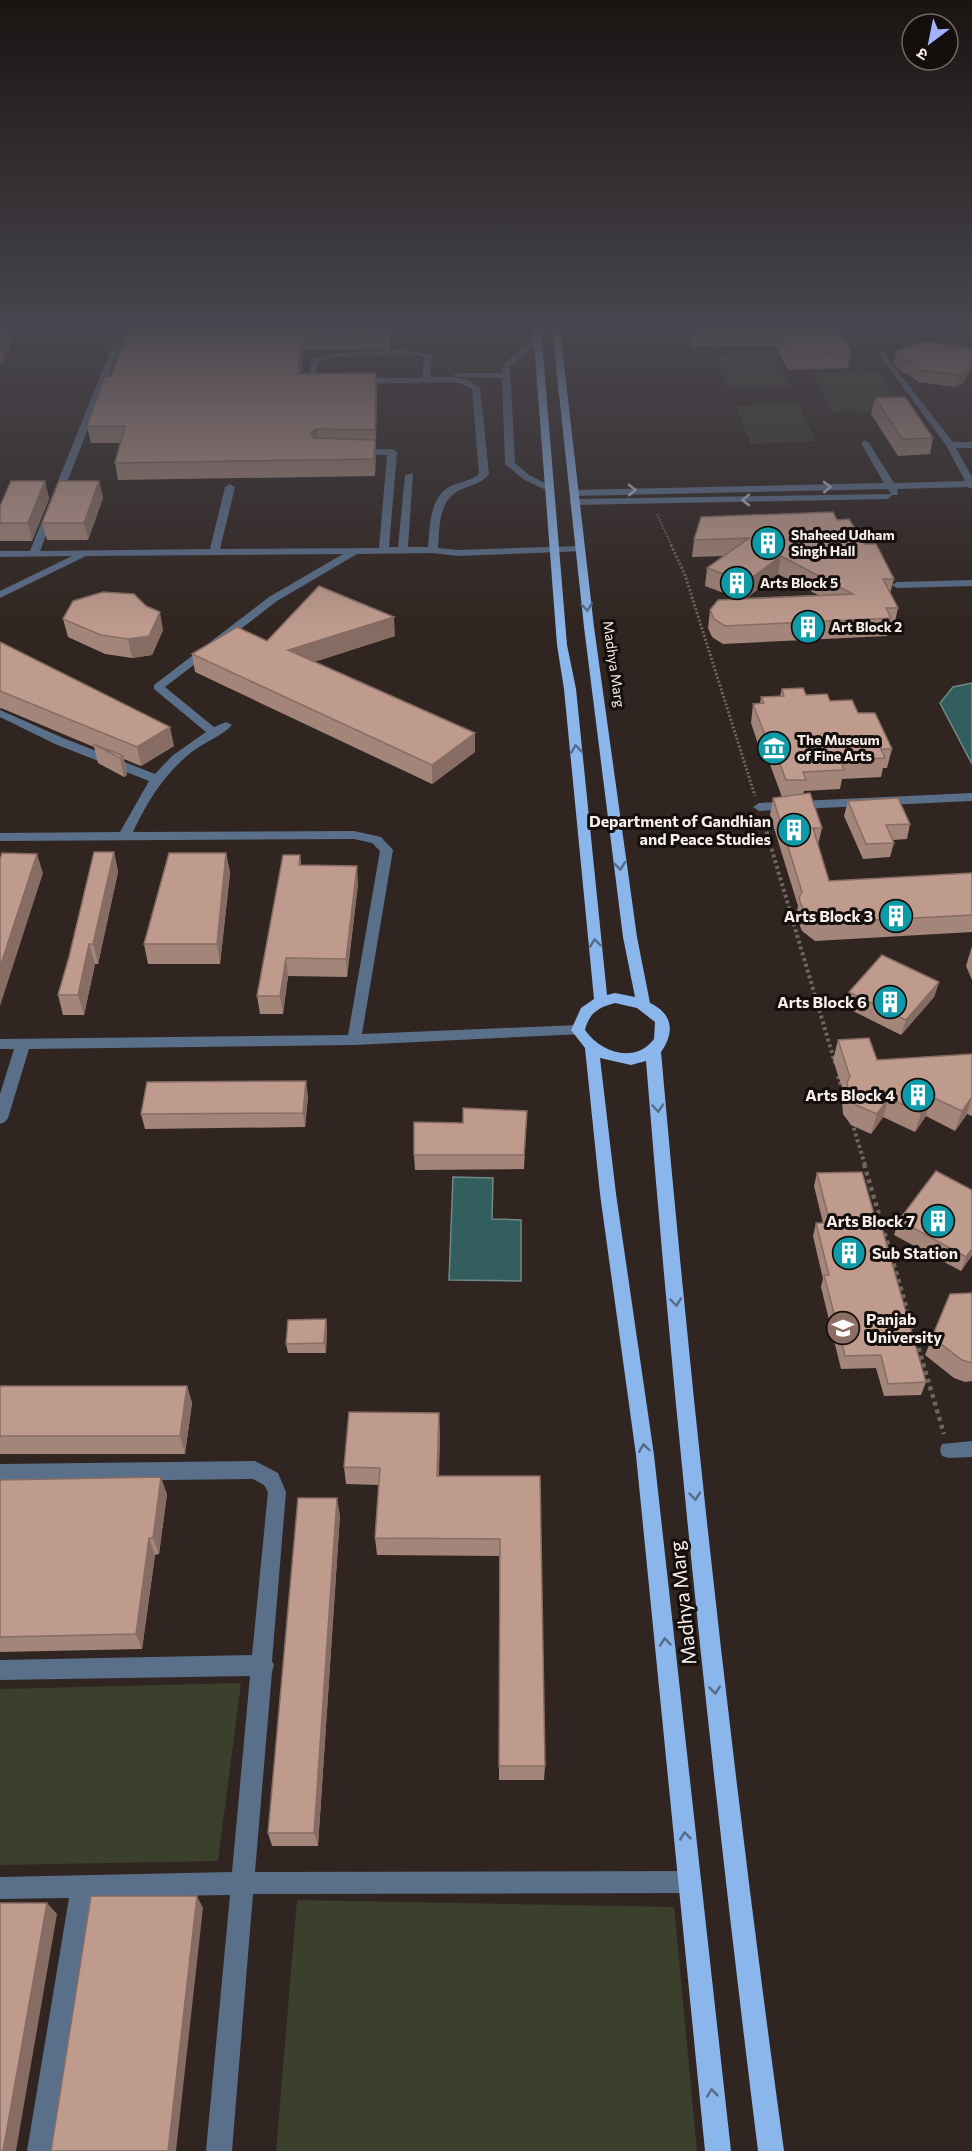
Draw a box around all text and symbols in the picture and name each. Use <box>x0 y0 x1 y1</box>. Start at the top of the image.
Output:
north arrow <box>900 12 960 72</box>
text: उ <box>912 44 931 66</box>
one-way arrow <box>823 481 832 493</box>
one-way arrow <box>628 484 637 496</box>
one-way arrow <box>741 494 750 507</box>
building icon: Shaheed Udham Singh Hall <box>750 525 786 561</box>
place label: Shaheed Udham Singh Hall <box>791 526 895 559</box>
building icon: Arts Block 5 <box>719 565 755 601</box>
place label: Arts Block 5 <box>760 574 838 591</box>
one-way arrow <box>580 603 593 612</box>
building icon: Art Block 2 <box>790 609 826 645</box>
place label: Art Block 2 <box>831 618 902 635</box>
street label: Madhya Marg <box>600 619 629 709</box>
museum icon: The Museum of Fine Arts <box>756 730 792 766</box>
place label: The Museum of Fine Arts <box>797 731 880 764</box>
one-way arrow <box>570 744 583 753</box>
place label: Department of Gandhian and Peace Studies <box>589 811 771 848</box>
building icon: Department of Gandhian and Peace Studies <box>776 812 812 848</box>
one-way arrow <box>614 861 626 870</box>
building icon: Arts Block 3 <box>878 898 914 934</box>
place label: Arts Block 3 <box>784 906 873 925</box>
one-way arrow <box>589 938 602 947</box>
building icon: Arts Block 6 <box>872 984 908 1020</box>
place label: Arts Block 6 <box>777 992 867 1011</box>
building icon: Arts Block 4 <box>900 1077 936 1113</box>
place label: Arts Block 4 <box>805 1085 895 1104</box>
one-way arrow <box>651 1103 664 1113</box>
building icon: Arts Block 7 <box>920 1203 956 1239</box>
place label: Arts Block 7 <box>826 1211 915 1230</box>
building icon: Sub Station <box>831 1235 867 1271</box>
place label: Sub Station <box>872 1243 958 1262</box>
one-way arrow <box>669 1298 682 1307</box>
place label: Panjab University <box>866 1309 942 1346</box>
school or university icon: Panjab University <box>825 1310 861 1346</box>
one-way arrow <box>639 1444 651 1453</box>
one-way arrow <box>688 1492 701 1501</box>
street label: Madhya Marg <box>664 1540 700 1666</box>
one-way arrow <box>659 1638 672 1647</box>
one-way arrow <box>708 1686 721 1695</box>
one-way arrow <box>679 1832 692 1841</box>
one-way arrow <box>706 2088 719 2097</box>

